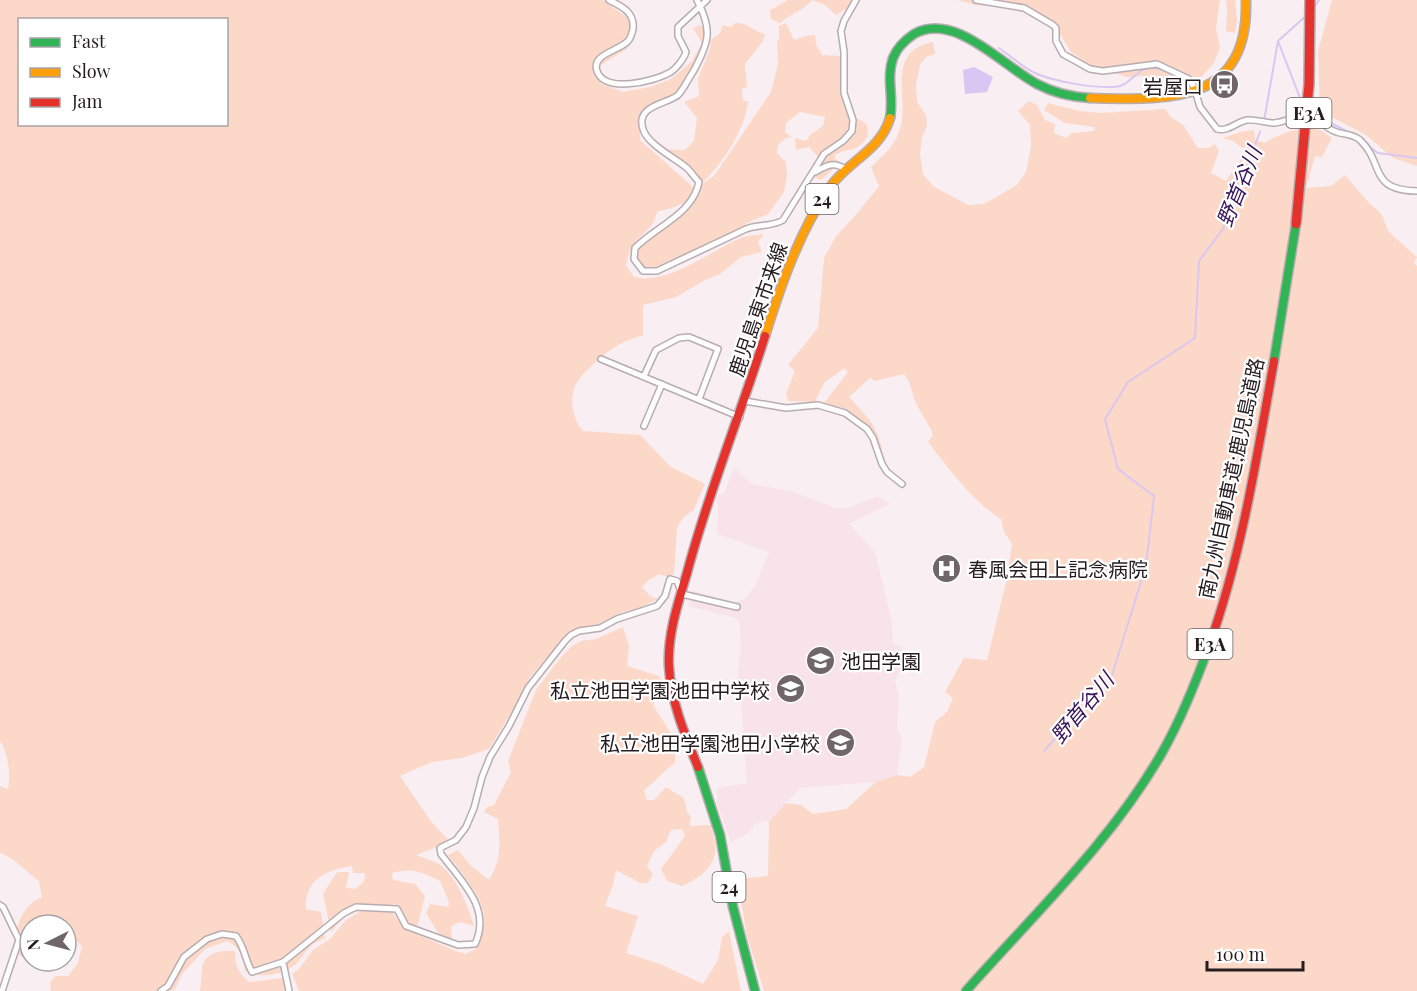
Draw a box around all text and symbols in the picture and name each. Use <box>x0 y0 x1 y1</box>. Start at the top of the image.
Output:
legend <box>18 18 228 126</box>
text: Fast <box>72 29 106 53</box>
text: Slow <box>72 59 110 83</box>
bus stop icon: 岩屋口 <box>1208 69 1240 101</box>
place label: 岩屋口 <box>1143 72 1203 99</box>
text: Jam <box>71 89 102 113</box>
road number: E3A <box>1286 98 1332 128</box>
water label: 野首谷川 <box>1209 140 1267 230</box>
road number: 24 <box>806 184 838 214</box>
street label: 鹿児島東市来線 <box>721 238 793 380</box>
street label: 南九州自動車道;鹿児島道路 <box>1191 355 1269 601</box>
hospital icon: 春風会田上記念病院 <box>931 552 963 584</box>
place label: 春風会田上記念病院 <box>968 555 1148 582</box>
road number: E3A <box>1188 629 1232 659</box>
school or university icon: 池田学園 <box>804 644 836 676</box>
place label: 池田学園 <box>841 647 921 674</box>
water label: 野首谷川 <box>1043 664 1120 748</box>
school or university icon: 私立池田学園池田中学校 <box>775 673 807 705</box>
place label: 私立池田学園池田中学校 <box>550 676 770 703</box>
school or university icon: 私立池田学園池田小学校 <box>825 726 857 758</box>
place label: 私立池田学園池田小学校 <box>600 729 820 756</box>
road number: 24 <box>712 872 746 902</box>
north arrow <box>18 913 78 973</box>
scale bar <box>1207 934 1303 972</box>
text: N <box>21 937 44 951</box>
text: 100 m <box>1216 942 1265 966</box>

